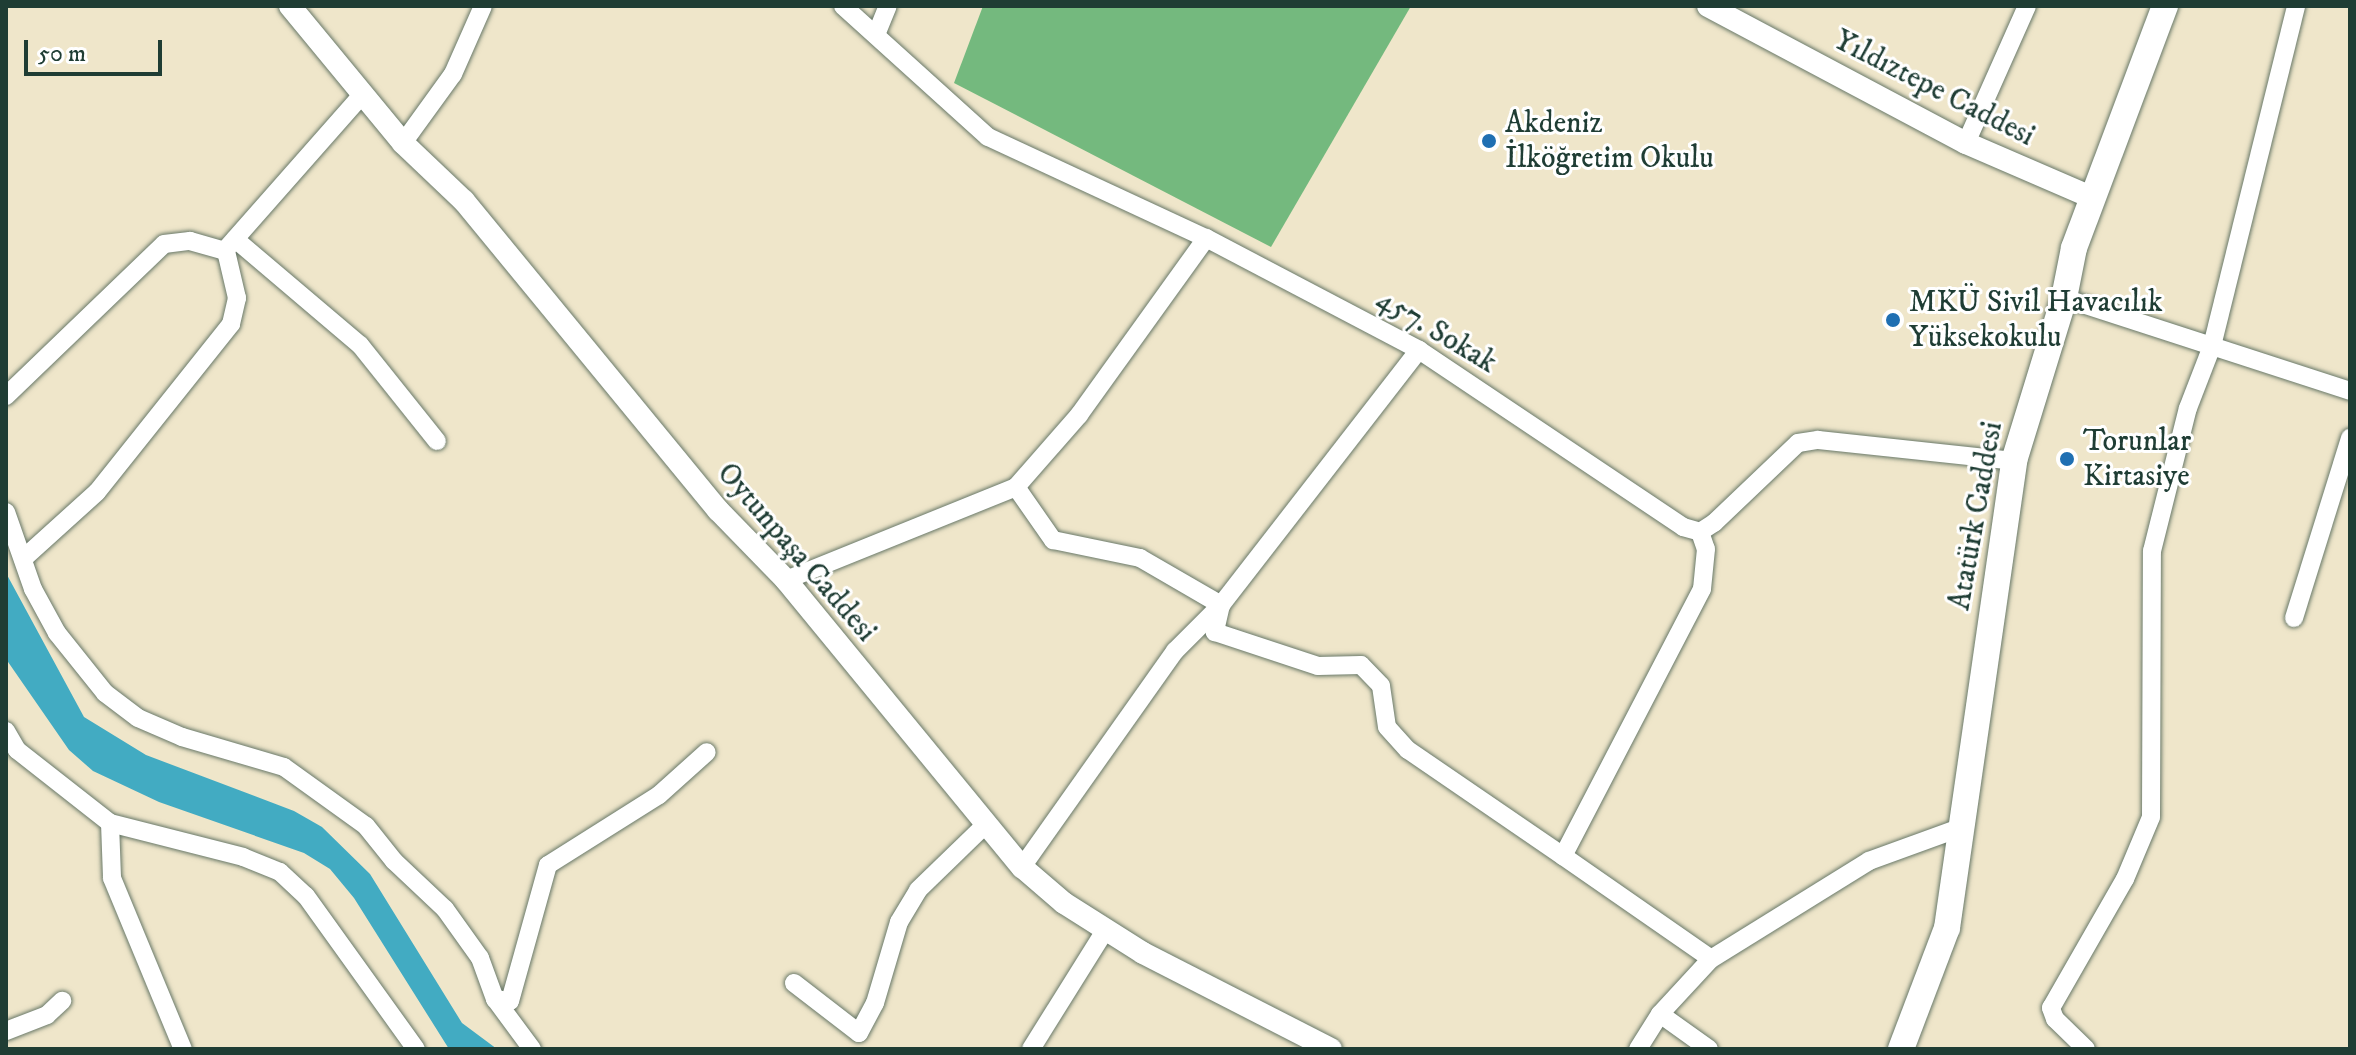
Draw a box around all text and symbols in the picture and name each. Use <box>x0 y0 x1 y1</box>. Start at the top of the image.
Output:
street label: Yıldıztepe Caddesi <box>1828 23 2040 155</box>
scale bar <box>28 24 166 74</box>
text: 50 m <box>38 39 86 69</box>
place label: Akdeniz İlköğretim Okulu <box>1505 106 1714 176</box>
marker: Akdeniz İlköğretim Okulu <box>1480 132 1498 150</box>
street label: 457. Sokak <box>1369 282 1503 382</box>
place label: MKÜ Sivil Havacılık Yüksekokulu <box>1909 285 2163 356</box>
marker: MKÜ Sivil Havacılık Yüksekokulu <box>1884 311 1902 329</box>
street label: Atatürk Caddesi <box>1943 419 2011 613</box>
place label: Torunlar Kirtasiye <box>2083 424 2191 494</box>
marker: Torunlar Kirtasiye <box>2058 450 2076 468</box>
street label: Oytunpaşa Caddesi <box>709 456 883 650</box>

